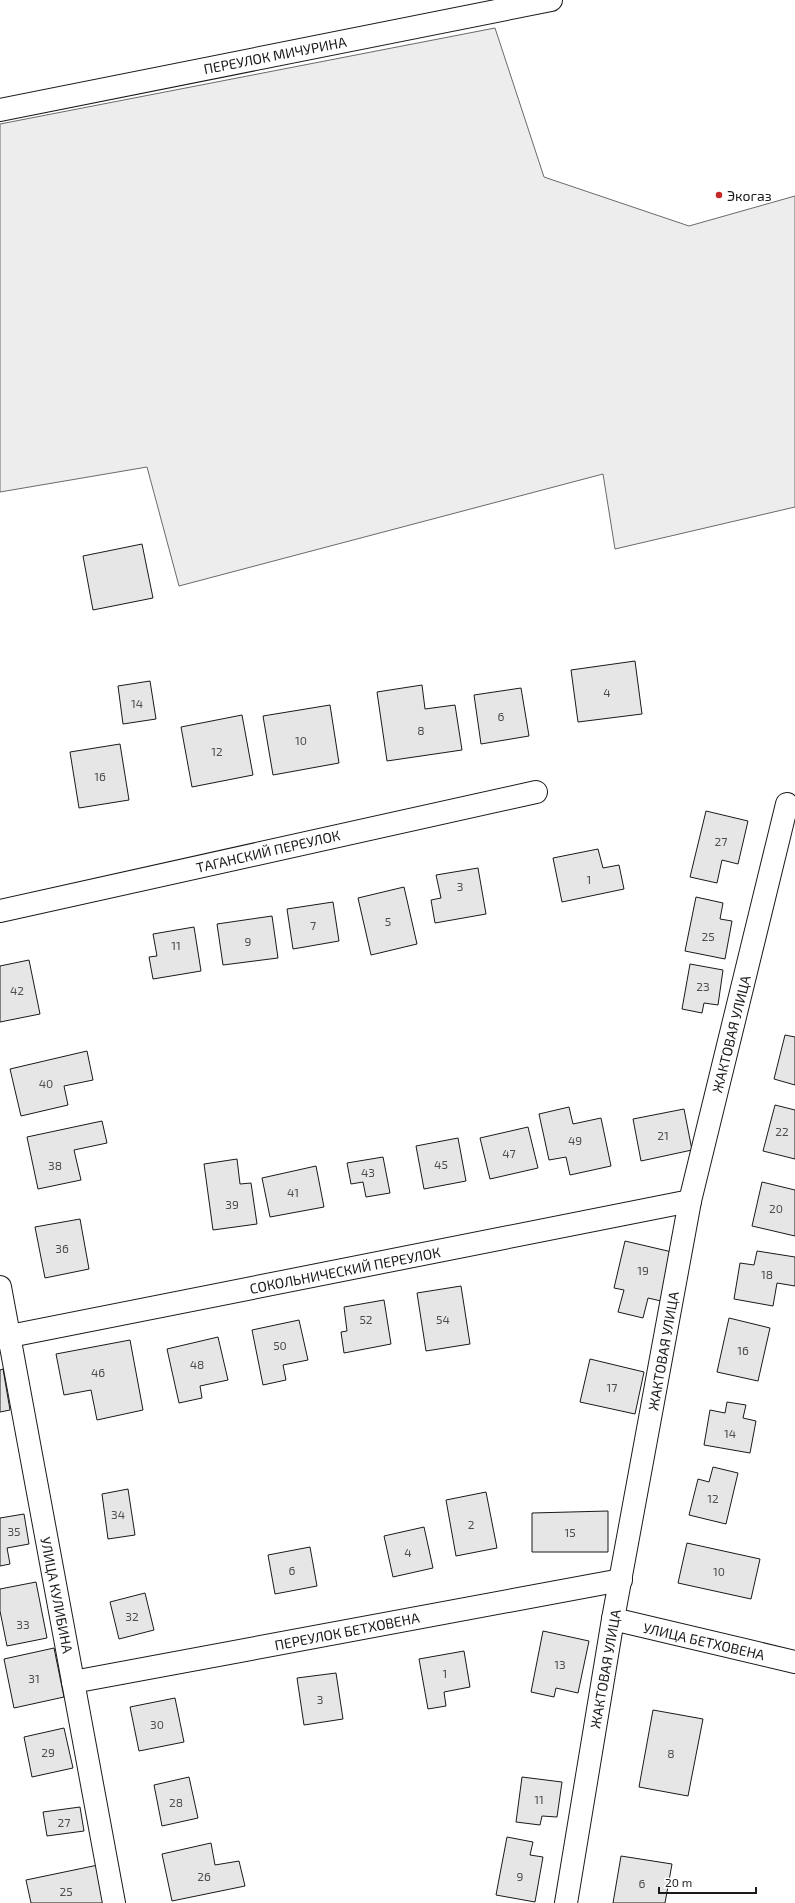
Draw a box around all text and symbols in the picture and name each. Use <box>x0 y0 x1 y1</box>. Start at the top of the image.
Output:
street label: ПЕРЕУЛОК МИЧУРИНА <box>202 33 348 77</box>
place label: Экогаз <box>727 187 772 204</box>
marker: Экогаз <box>714 190 724 200</box>
house number: 4 <box>603 685 611 699</box>
house number: 14 <box>131 696 143 710</box>
house number: 6 <box>498 709 505 723</box>
house number: 8 <box>417 723 425 737</box>
house number: 10 <box>295 733 307 747</box>
house number: 12 <box>211 744 223 758</box>
house number: 16 <box>94 769 106 783</box>
street label: ТАГАНСКИЙ ПЕРЕУЛОК <box>194 826 342 876</box>
house number: 27 <box>715 834 727 848</box>
house number: 1 <box>587 872 591 886</box>
house number: 3 <box>457 879 463 893</box>
house number: 5 <box>385 914 391 928</box>
house number: 7 <box>310 918 316 932</box>
house number: 25 <box>701 929 715 943</box>
house number: 9 <box>245 934 252 948</box>
house number: 11 <box>171 938 181 952</box>
street label: ЖАКТОВАЯ УЛИЦА <box>708 973 754 1095</box>
house number: 23 <box>696 979 710 993</box>
house number: 42 <box>10 983 24 997</box>
house number: 40 <box>39 1076 53 1090</box>
house number: 22 <box>775 1124 789 1138</box>
house number: 21 <box>657 1128 669 1142</box>
house number: 49 <box>568 1133 582 1147</box>
house number: 47 <box>502 1146 516 1160</box>
house number: 45 <box>434 1157 448 1171</box>
house number: 38 <box>48 1158 62 1172</box>
house number: 43 <box>361 1165 375 1179</box>
house number: 41 <box>287 1185 299 1199</box>
house number: 39 <box>225 1197 239 1211</box>
house number: 20 <box>769 1201 783 1215</box>
house number: 36 <box>55 1241 69 1255</box>
street label: СОКОЛЬНИЧЕСКИЙ ПЕРЕУЛОК <box>248 1243 442 1297</box>
house number: 19 <box>637 1263 649 1277</box>
house number: 18 <box>761 1267 773 1281</box>
street label: ЖАКТОВАЯ УЛИЦА <box>644 1290 682 1412</box>
house number: 52 <box>359 1312 373 1326</box>
house number: 54 <box>436 1312 450 1326</box>
house number: 50 <box>273 1338 287 1352</box>
house number: 16 <box>737 1343 749 1357</box>
house number: 48 <box>190 1357 204 1371</box>
house number: 46 <box>91 1365 105 1379</box>
house number: 17 <box>607 1380 617 1394</box>
house number: 14 <box>724 1426 736 1440</box>
house number: 12 <box>707 1491 719 1505</box>
house number: 34 <box>111 1507 125 1521</box>
house number: 2 <box>468 1517 475 1531</box>
house number: 35 <box>7 1524 21 1538</box>
house number: 15 <box>564 1525 576 1539</box>
street label: УЛИЦА КУЛИБИНА <box>37 1535 77 1655</box>
house number: 4 <box>404 1545 412 1559</box>
house number: 6 <box>289 1563 296 1577</box>
house number: 10 <box>713 1564 725 1578</box>
street label: ЖАКТОВАЯ УЛИЦА <box>586 1608 624 1730</box>
house number: 32 <box>125 1609 139 1623</box>
street label: ПЕРЕУЛОК БЕТХОВЕНА <box>273 1609 421 1653</box>
house number: 33 <box>16 1617 30 1631</box>
street label: УЛИЦА БЕТХОВЕНА <box>642 1619 767 1663</box>
house number: 13 <box>554 1657 566 1671</box>
house number: 1 <box>443 1666 447 1680</box>
house number: 31 <box>28 1671 40 1685</box>
house number: 3 <box>317 1692 323 1706</box>
house number: 30 <box>150 1717 164 1731</box>
house number: 29 <box>41 1745 55 1759</box>
house number: 8 <box>667 1746 675 1760</box>
house number: 11 <box>534 1792 544 1806</box>
house number: 28 <box>169 1795 183 1809</box>
house number: 27 <box>58 1815 70 1829</box>
house number: 26 <box>197 1869 211 1883</box>
house number: 9 <box>517 1869 524 1883</box>
scale bar <box>659 1869 756 1895</box>
text: 20 m <box>665 1875 692 1889</box>
house number: 6 <box>639 1876 646 1890</box>
house number: 25 <box>59 1884 73 1898</box>

